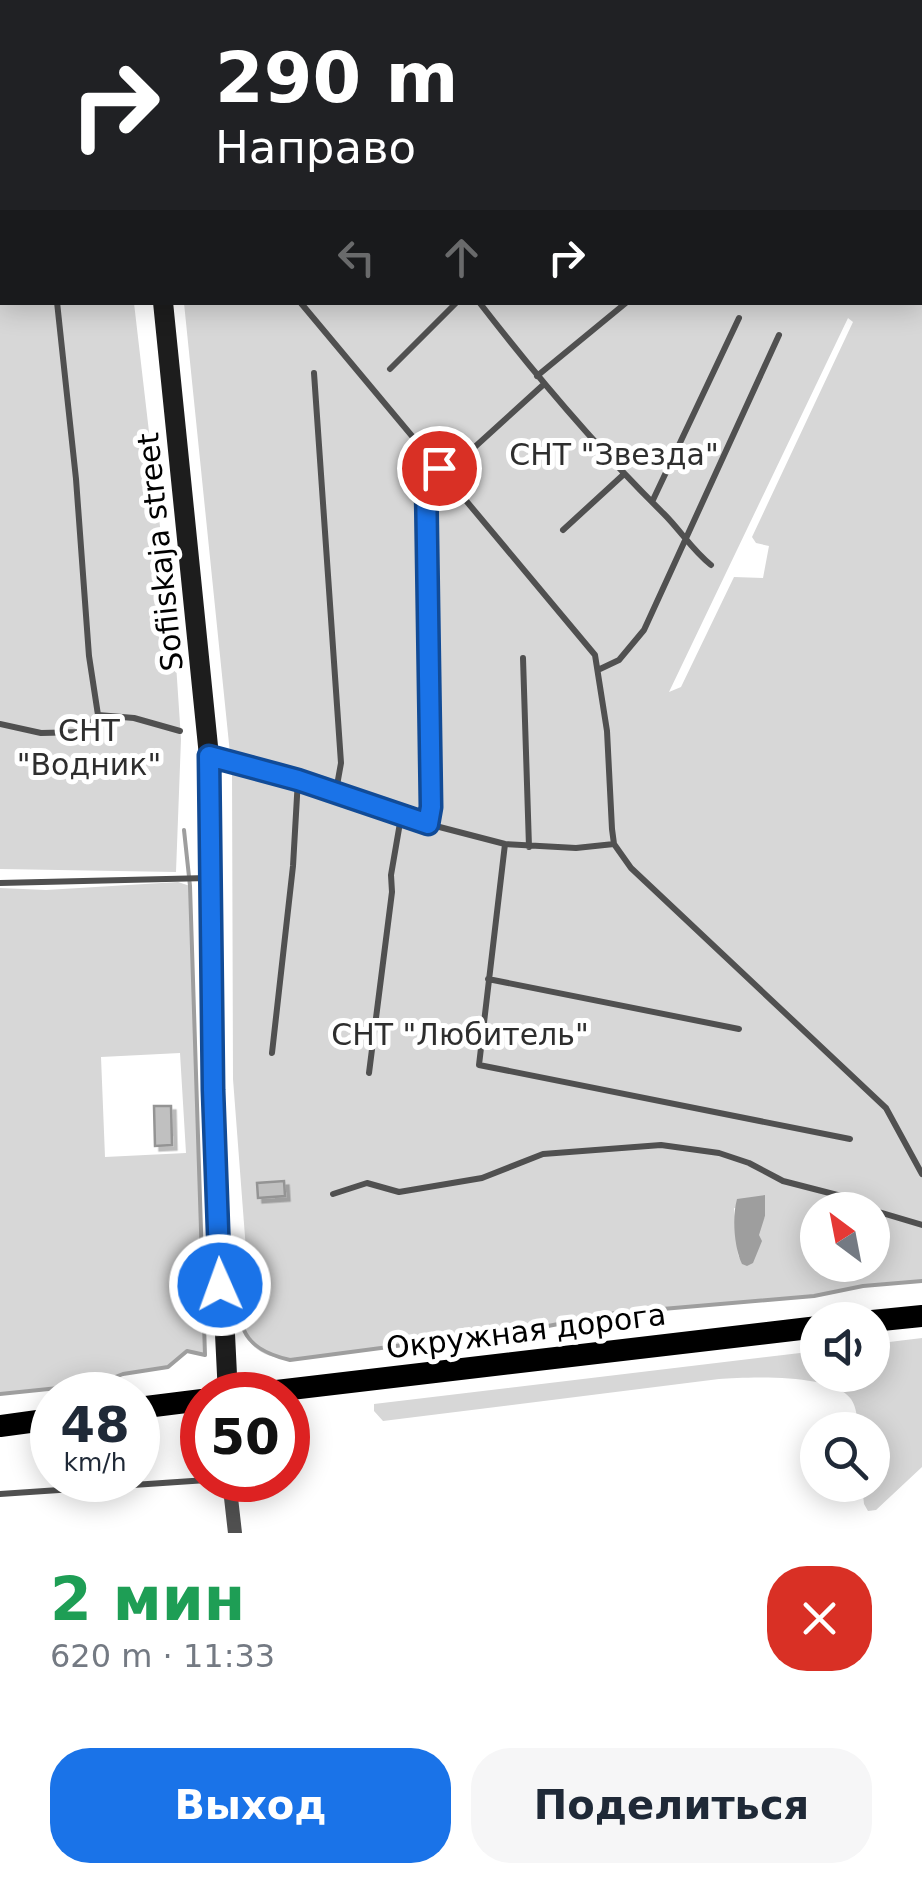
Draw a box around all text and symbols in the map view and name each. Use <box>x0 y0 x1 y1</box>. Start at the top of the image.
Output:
text: 290 m <box>215 37 458 119</box>
icon: right <box>50 40 180 170</box>
text: Направо <box>215 121 416 174</box>
icon: left <box>329 230 384 285</box>
icon: ahead <box>434 230 489 285</box>
icon: right <box>539 230 594 285</box>
pin <box>397 426 482 511</box>
street label: Sofiiskaja street <box>130 431 190 673</box>
park label: СНТ "Звезда" <box>509 437 719 472</box>
icon: arrive <box>412 441 467 496</box>
park label: СНТ "Водник" <box>17 713 161 782</box>
park label: СНТ "Любитель" <box>331 1017 589 1052</box>
north arrow <box>800 1192 890 1282</box>
map controls <box>800 1192 890 1502</box>
position arrow <box>168 1233 272 1337</box>
street label: Окружная дорога <box>384 1296 668 1366</box>
button: sound <box>800 1302 890 1392</box>
speed limit sign: 50 <box>180 1372 310 1502</box>
text: 48 <box>60 1396 130 1454</box>
button: search <box>800 1412 890 1502</box>
text: km/h <box>63 1448 127 1477</box>
text: 2 мин <box>50 1564 245 1634</box>
button: close <box>767 1566 872 1671</box>
text: 620 m · 11:33 <box>50 1637 275 1675</box>
button: Выход <box>50 1748 451 1863</box>
button: Поделиться <box>471 1748 872 1863</box>

